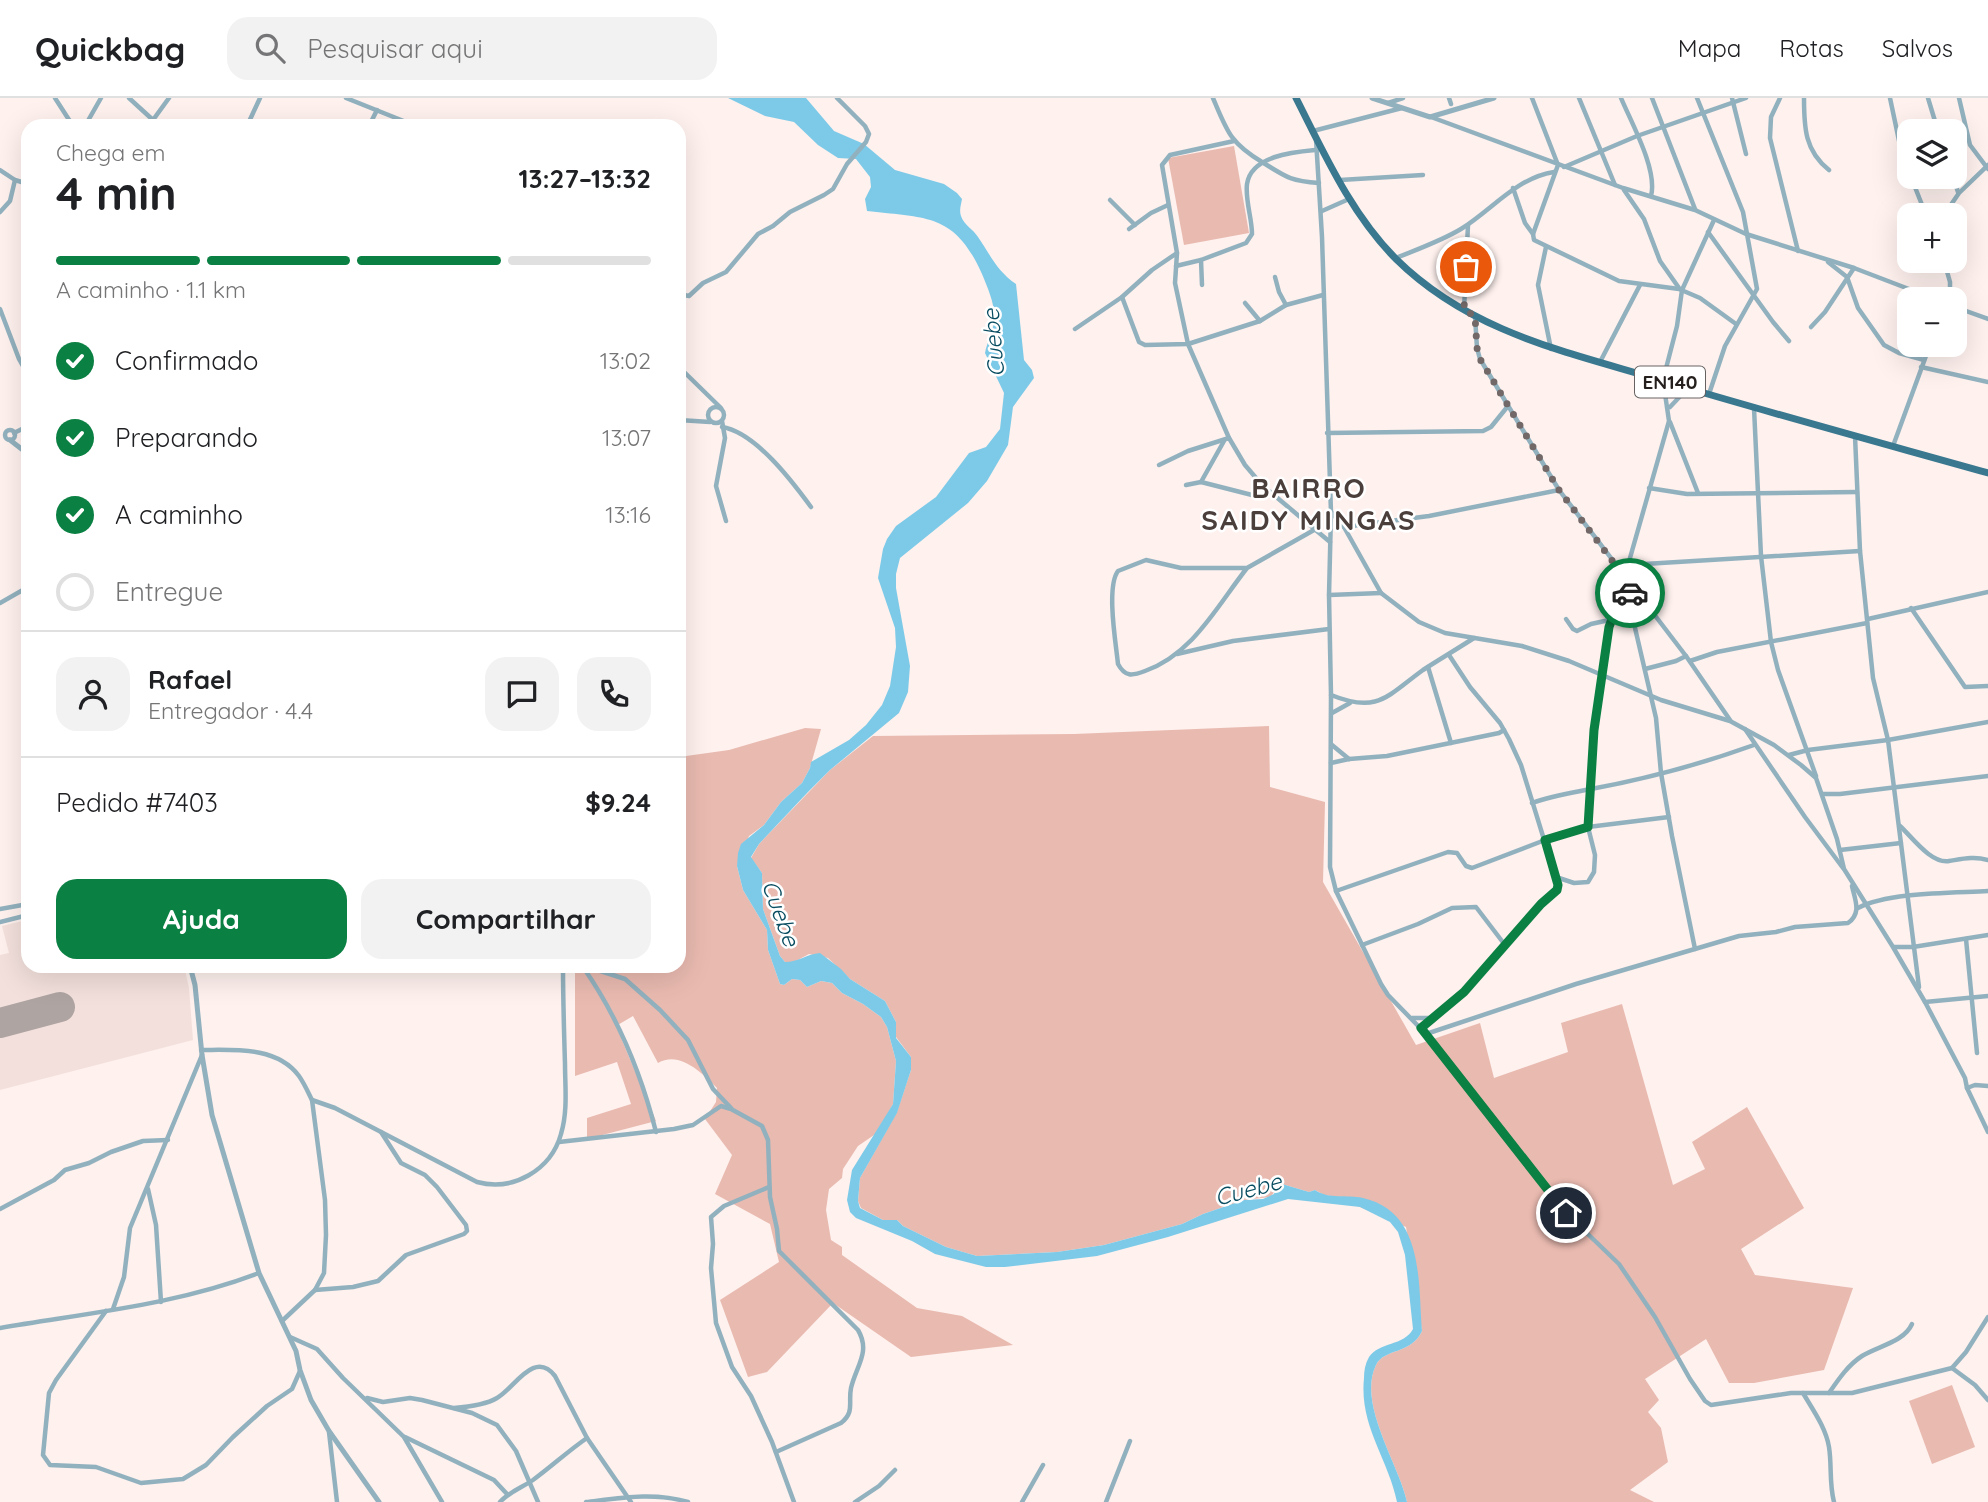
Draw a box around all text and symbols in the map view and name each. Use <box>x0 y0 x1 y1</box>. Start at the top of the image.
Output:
search box <box>227 17 717 80</box>
text: Quickbag <box>35 28 185 69</box>
icon: search <box>251 29 289 67</box>
text: Pesquisar aqui <box>307 32 483 65</box>
text: Mapa <box>1678 33 1741 63</box>
text: Rotas <box>1779 33 1844 63</box>
text: Salvos <box>1882 33 1953 63</box>
map controls <box>1897 119 1967 357</box>
button: layers <box>1897 119 1967 189</box>
text: Chega em <box>56 138 165 167</box>
text: 13:27–13:32 <box>518 162 651 195</box>
text: 4 min <box>56 164 177 222</box>
button: + <box>1897 203 1967 273</box>
pin <box>1436 237 1496 297</box>
icon: bag <box>1447 248 1485 286</box>
text: A caminho · 1.1 km <box>56 275 246 304</box>
button: − <box>1897 287 1967 357</box>
water label: Cuebe <box>976 307 1010 378</box>
icon: check <box>56 342 94 380</box>
text: Confirmado <box>115 344 259 377</box>
text: 13:02 <box>600 346 651 375</box>
road number: EN140 <box>1635 366 1705 398</box>
icon: check <box>56 419 94 457</box>
text: Preparando <box>115 421 258 454</box>
text: 13:07 <box>602 423 651 452</box>
district label: BAIRRO SAIDY MINGAS <box>1201 470 1417 537</box>
icon: check <box>56 496 94 534</box>
text: A caminho <box>115 498 243 531</box>
text: 13:16 <box>605 500 651 529</box>
courier <box>1595 558 1665 628</box>
icon: car <box>1611 574 1649 612</box>
text: Entregue <box>115 575 223 608</box>
button: person <box>56 657 130 731</box>
button: chat <box>485 657 559 731</box>
button: phone <box>577 657 651 731</box>
text: Rafael <box>148 663 232 696</box>
text: Entregador · 4.4 <box>148 696 313 725</box>
text: Pedido #7403 <box>56 786 218 819</box>
text: $9.24 <box>585 786 651 819</box>
water label: Cuebe <box>756 876 807 951</box>
button: Ajuda <box>56 879 347 959</box>
button: Compartilhar <box>361 879 651 959</box>
water label: Cuebe <box>1211 1166 1286 1212</box>
pin <box>1536 1183 1596 1243</box>
icon: home <box>1547 1194 1585 1232</box>

